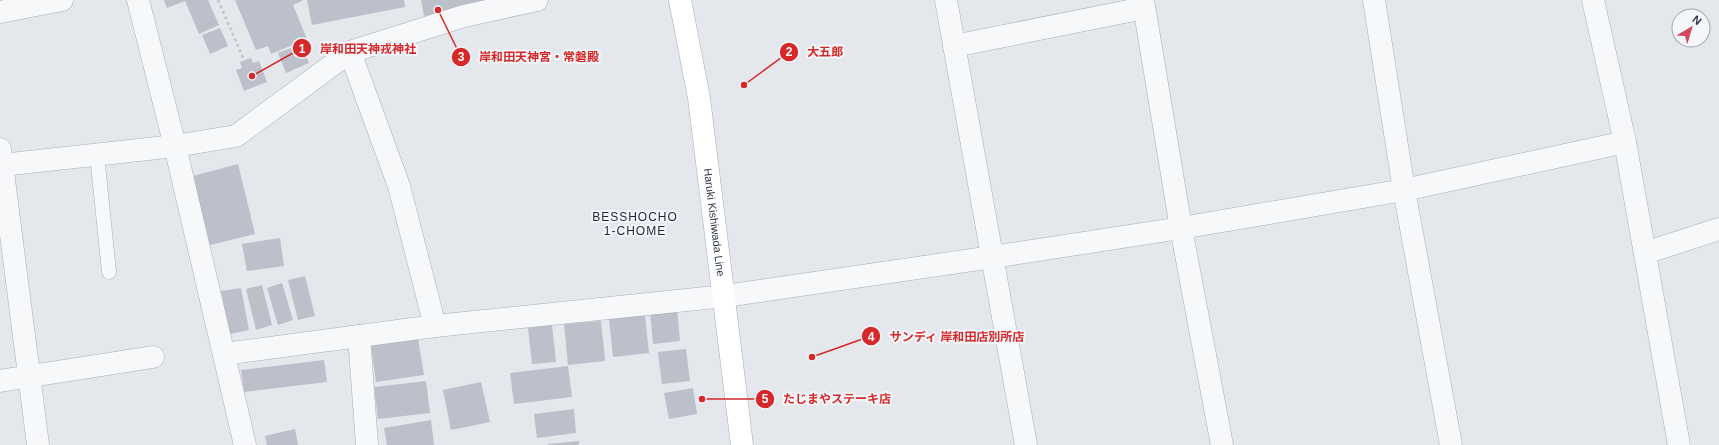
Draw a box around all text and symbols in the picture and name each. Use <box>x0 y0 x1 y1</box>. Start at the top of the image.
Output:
north arrow <box>1671 8 1711 48</box>
text: N <box>1690 13 1704 27</box>
callout: 岸和田天神戎神社 <box>292 36 424 60</box>
callout: 大五郎 <box>779 40 851 64</box>
text: 1 <box>299 42 306 56</box>
text: 岸和田天神戎神社 <box>320 42 416 56</box>
callout: 岸和田天神宮・常磐殿 <box>451 45 607 69</box>
text: 2 <box>786 45 793 59</box>
text: 大五郎 <box>807 45 843 59</box>
text: 3 <box>458 50 465 64</box>
text: 岸和田天神宮・常磐殿 <box>479 50 599 64</box>
street label: Haruki Kishiwada Line <box>702 167 727 277</box>
district label: BESSHOCHO 1-CHOME <box>592 210 678 238</box>
callout: サンディ 岸和田店別所店 <box>861 324 1033 348</box>
text: 4 <box>868 330 875 344</box>
text: サンディ 岸和田店別所店 <box>890 330 1024 344</box>
callout: たじまやステーキ店 <box>755 387 899 411</box>
text: 5 <box>762 392 769 406</box>
text: たじまやステーキ店 <box>783 392 891 406</box>

